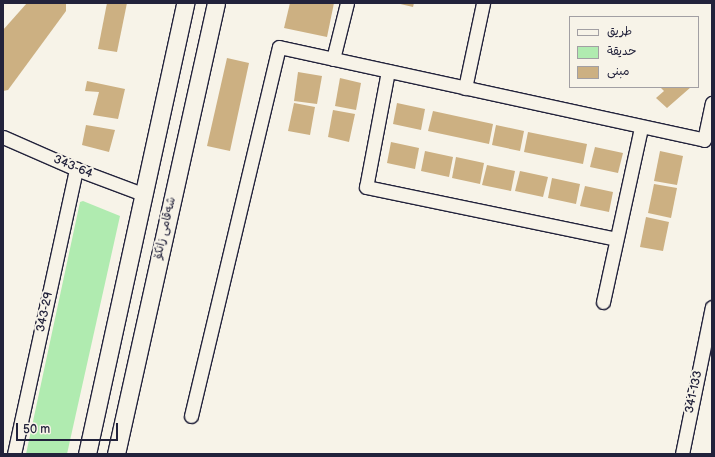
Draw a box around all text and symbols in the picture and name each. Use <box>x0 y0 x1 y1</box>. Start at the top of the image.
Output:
legend <box>569 16 699 88</box>
text: طريق <box>607 24 632 39</box>
text: حديقة <box>607 44 636 59</box>
text: مبنى <box>607 64 630 79</box>
street label: 343-64 <box>51 152 95 182</box>
street label: شەقامی زانکۆ <box>151 196 179 260</box>
street label: 343-29 <box>34 291 56 333</box>
street label: 341-133 <box>682 369 706 415</box>
scale bar <box>18 415 120 441</box>
text: 50 m <box>23 422 50 437</box>

